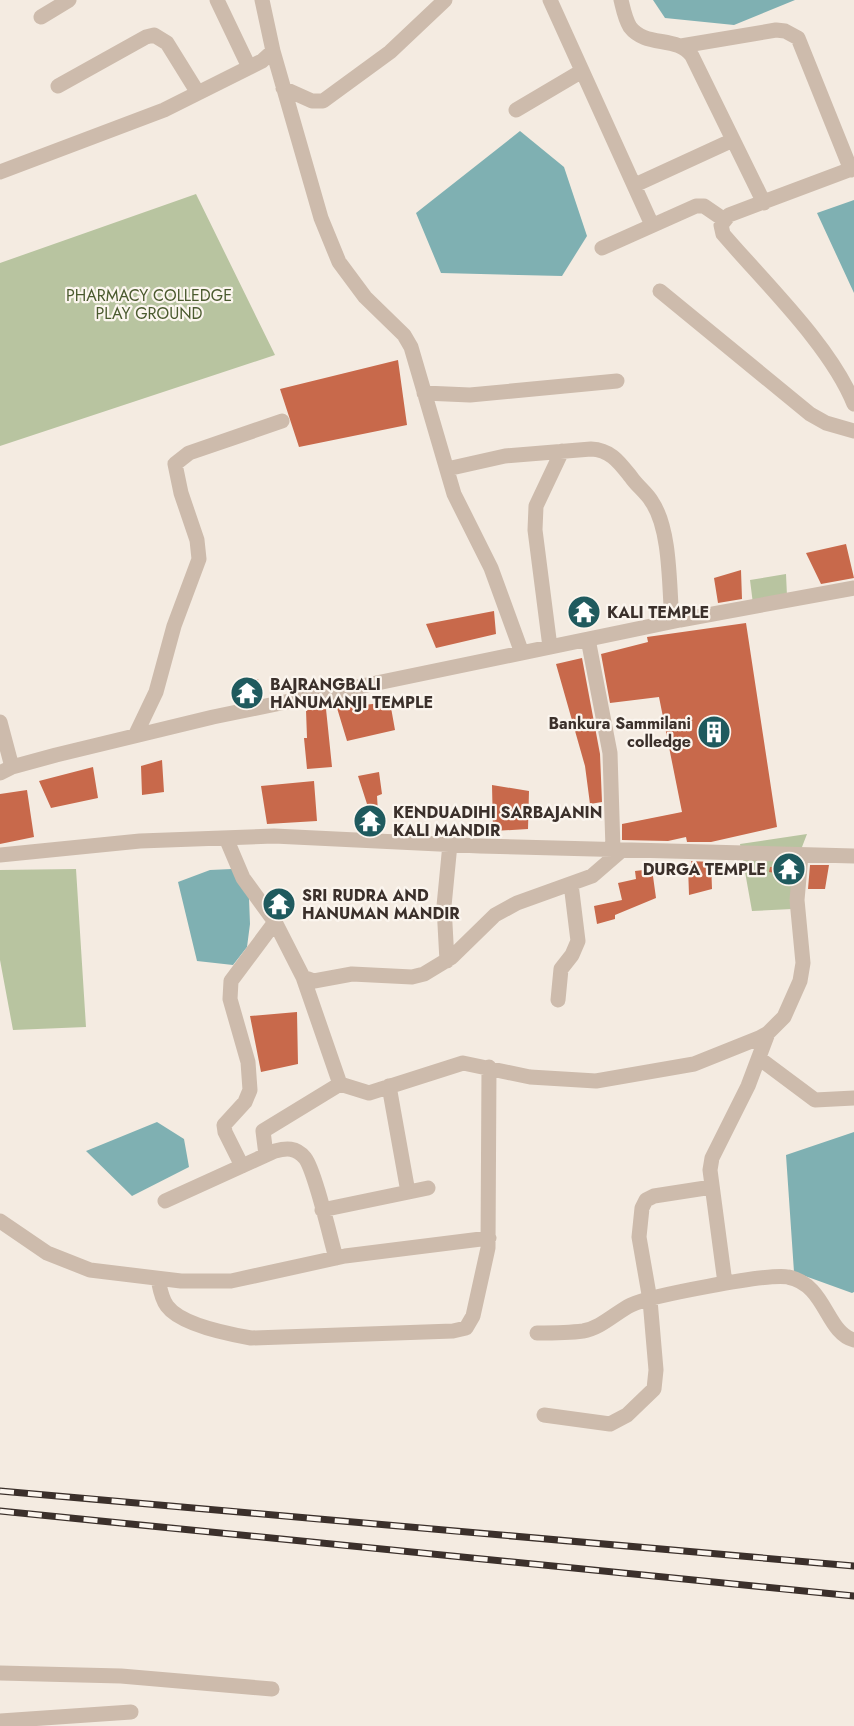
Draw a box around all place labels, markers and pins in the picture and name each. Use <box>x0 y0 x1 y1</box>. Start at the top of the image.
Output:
temple icon: KALI TEMPLE <box>566 594 602 630</box>
place label: KALI TEMPLE <box>607 601 709 624</box>
place label: BAJRANGBALI HANUMANJI TEMPLE <box>270 673 433 714</box>
temple icon: BAJRANGBALI HANUMANJI TEMPLE <box>229 675 265 711</box>
place label: Bankura Sammilani colledge <box>548 712 691 753</box>
building icon: Bankura Sammilani colledge <box>696 714 732 750</box>
place label: KENDUADIHI SARBAJANIN KALI MANDIR <box>393 801 602 842</box>
temple icon: KENDUADIHI SARBAJANIN KALI MANDIR <box>352 803 388 839</box>
temple icon: DURGA TEMPLE <box>771 851 807 887</box>
place label: DURGA TEMPLE <box>643 858 766 881</box>
place label: SRI RUDRA AND HANUMAN MANDIR <box>302 884 460 925</box>
temple icon: SRI RUDRA AND HANUMAN MANDIR <box>261 886 297 922</box>

